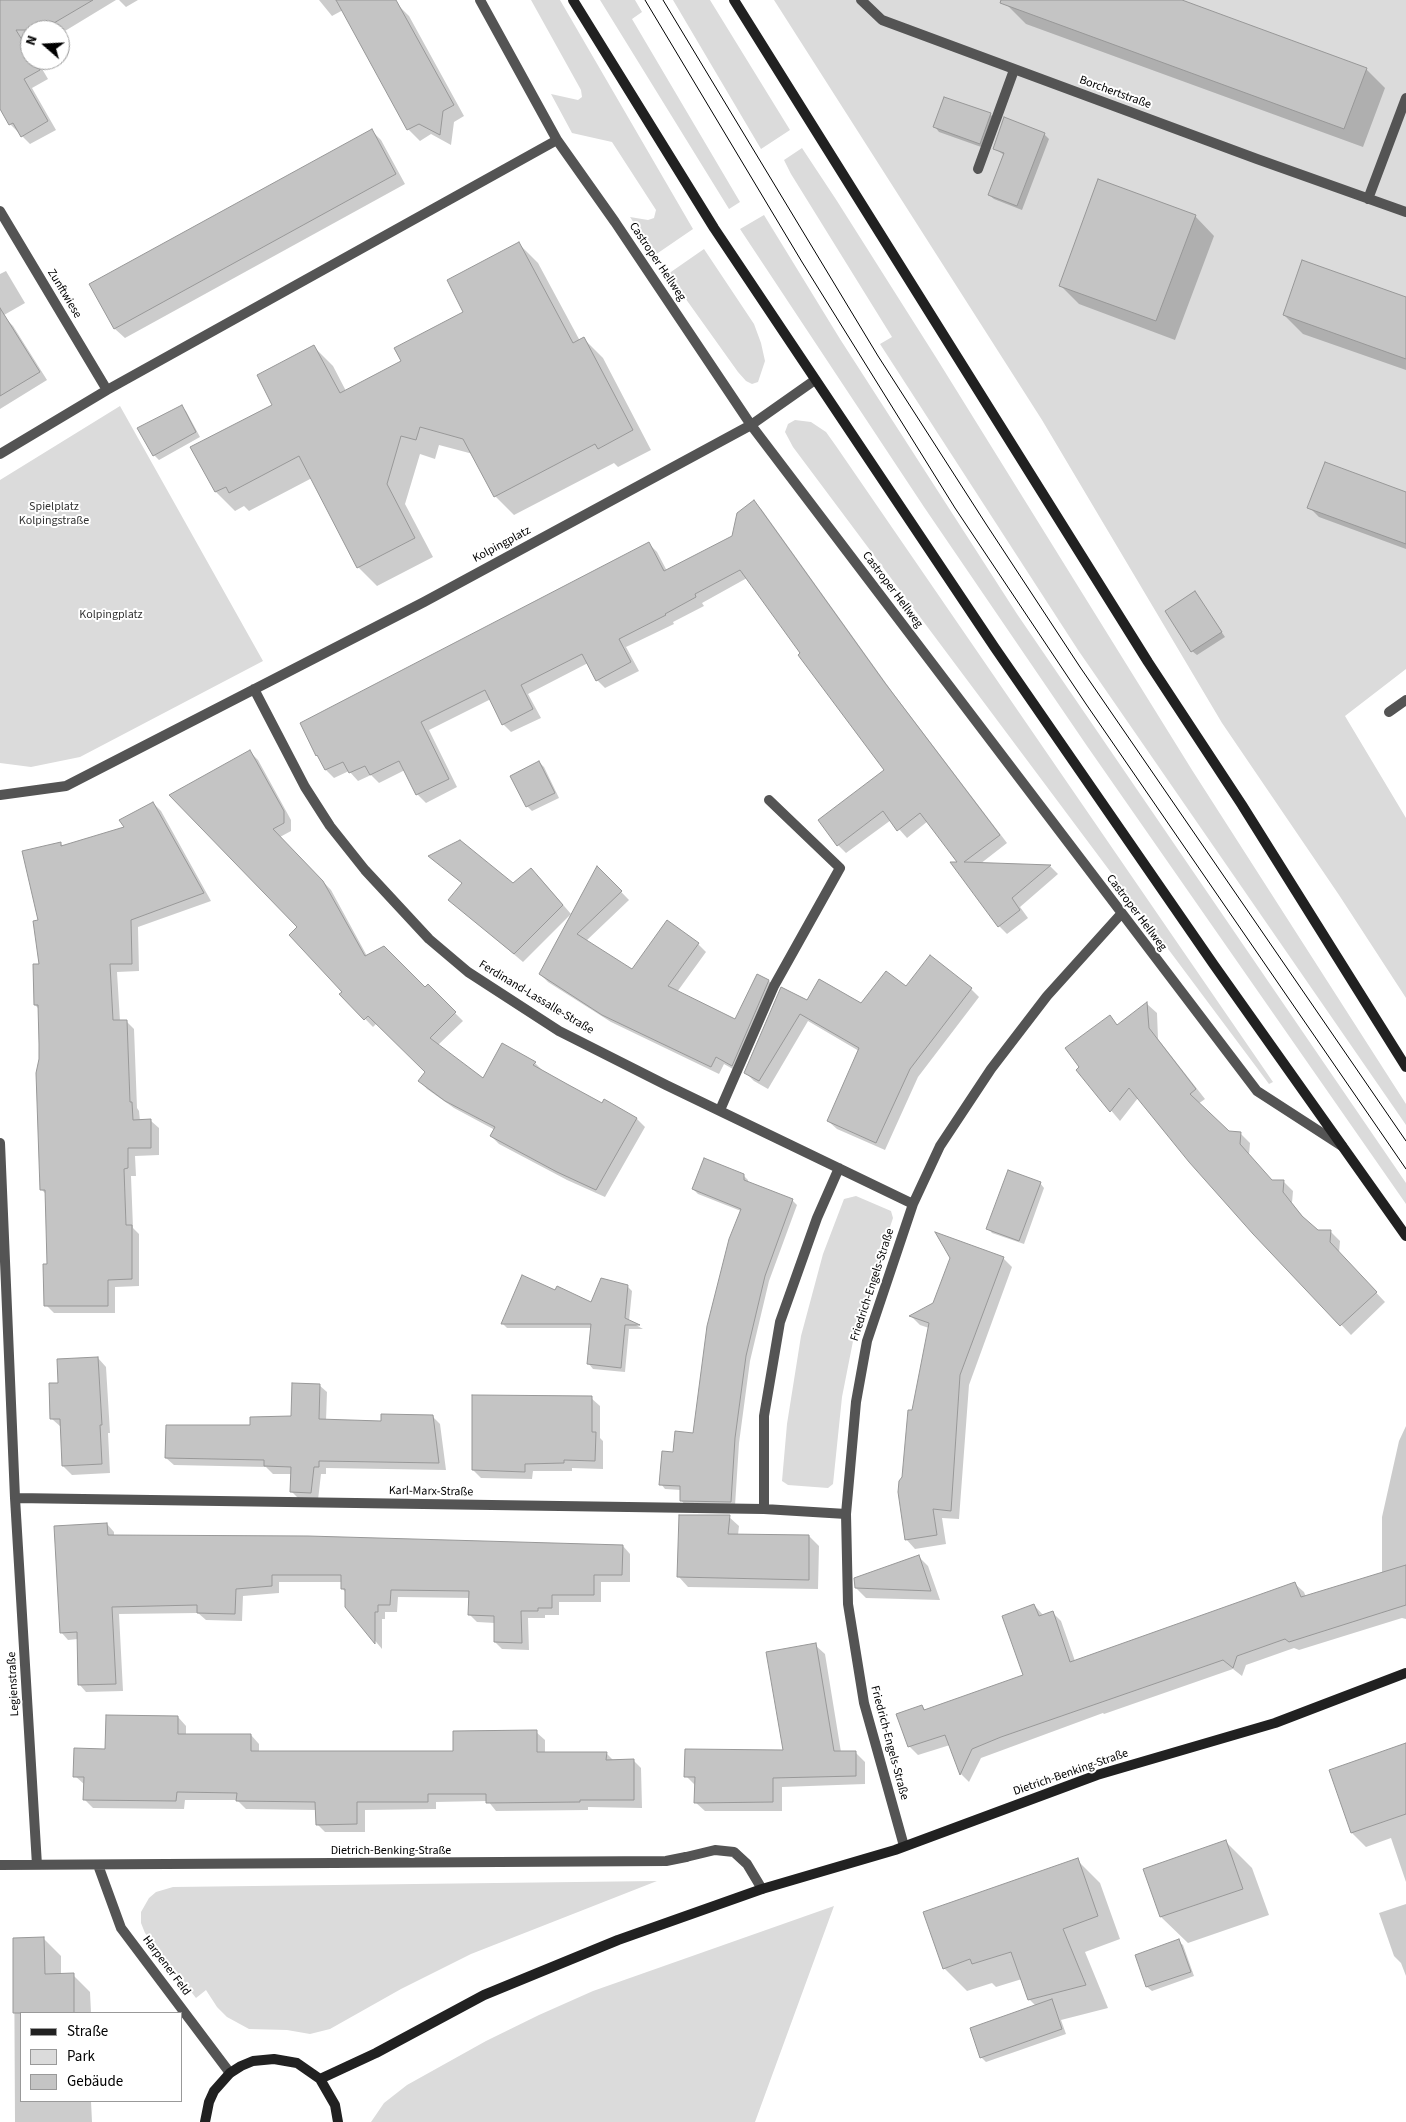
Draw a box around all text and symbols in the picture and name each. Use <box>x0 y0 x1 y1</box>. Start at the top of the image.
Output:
north arrow <box>20 20 70 70</box>
text: N <box>21 33 43 48</box>
street label: Borchertstraße <box>1077 73 1153 113</box>
street label: Castroper Hellweg <box>625 220 689 304</box>
street label: Zunftwiese <box>44 267 84 321</box>
park label: Spielplatz Kolpingstraße <box>19 500 89 528</box>
street label: Kolpingplatz <box>471 524 533 566</box>
street label: Castroper Hellweg <box>859 549 925 631</box>
park label: Kolpingplatz <box>79 608 143 622</box>
street label: Castroper Hellweg <box>1103 872 1169 954</box>
street label: Ferdinand-Lassalle-Straße <box>476 958 596 1038</box>
street label: Friedrich-Engels-Straße <box>848 1227 898 1343</box>
street label: Karl-Marx-Straße <box>389 1484 473 1500</box>
street label: Legienstraße <box>5 1651 23 1717</box>
street label: Friedrich-Engels-Straße <box>867 1684 911 1802</box>
street label: Dietrich-Benking-Straße <box>1012 1747 1130 1799</box>
street label: Dietrich-Benking-Straße <box>331 1844 451 1858</box>
street label: Harpener Feld <box>139 1933 193 1999</box>
legend <box>20 2012 182 2102</box>
text: Straße <box>67 2021 108 2042</box>
text: Park <box>67 2046 95 2067</box>
text: Gebäude <box>67 2071 123 2092</box>

